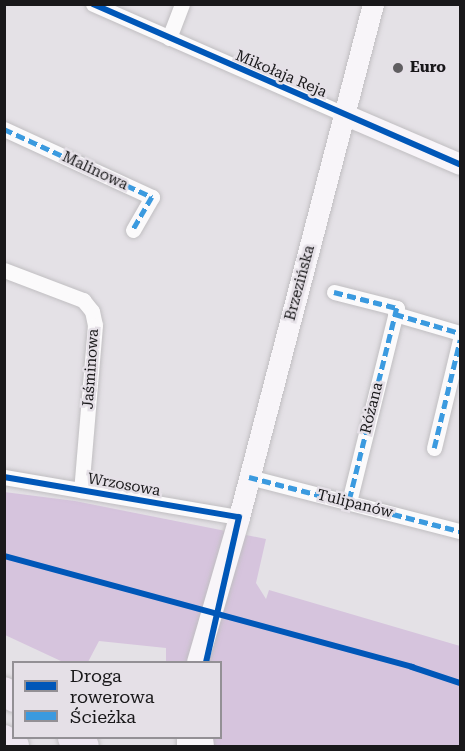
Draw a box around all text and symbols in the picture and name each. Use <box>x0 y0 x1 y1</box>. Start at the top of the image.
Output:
street label: Mikołaja Reja <box>233 47 329 101</box>
place label: Euro <box>410 59 446 77</box>
marker: Euro <box>391 61 405 75</box>
street label: Malinowa <box>59 148 131 194</box>
street label: Brzezińska <box>281 243 319 323</box>
street label: Jaśminowa <box>79 328 103 410</box>
street label: Różana <box>357 380 387 436</box>
street label: Wrzosowa <box>86 470 162 500</box>
street label: Tulipanów <box>315 486 395 522</box>
legend <box>12 661 222 739</box>
text: Droga rowerowa <box>70 665 154 707</box>
text: Ścieżka <box>70 706 136 727</box>

